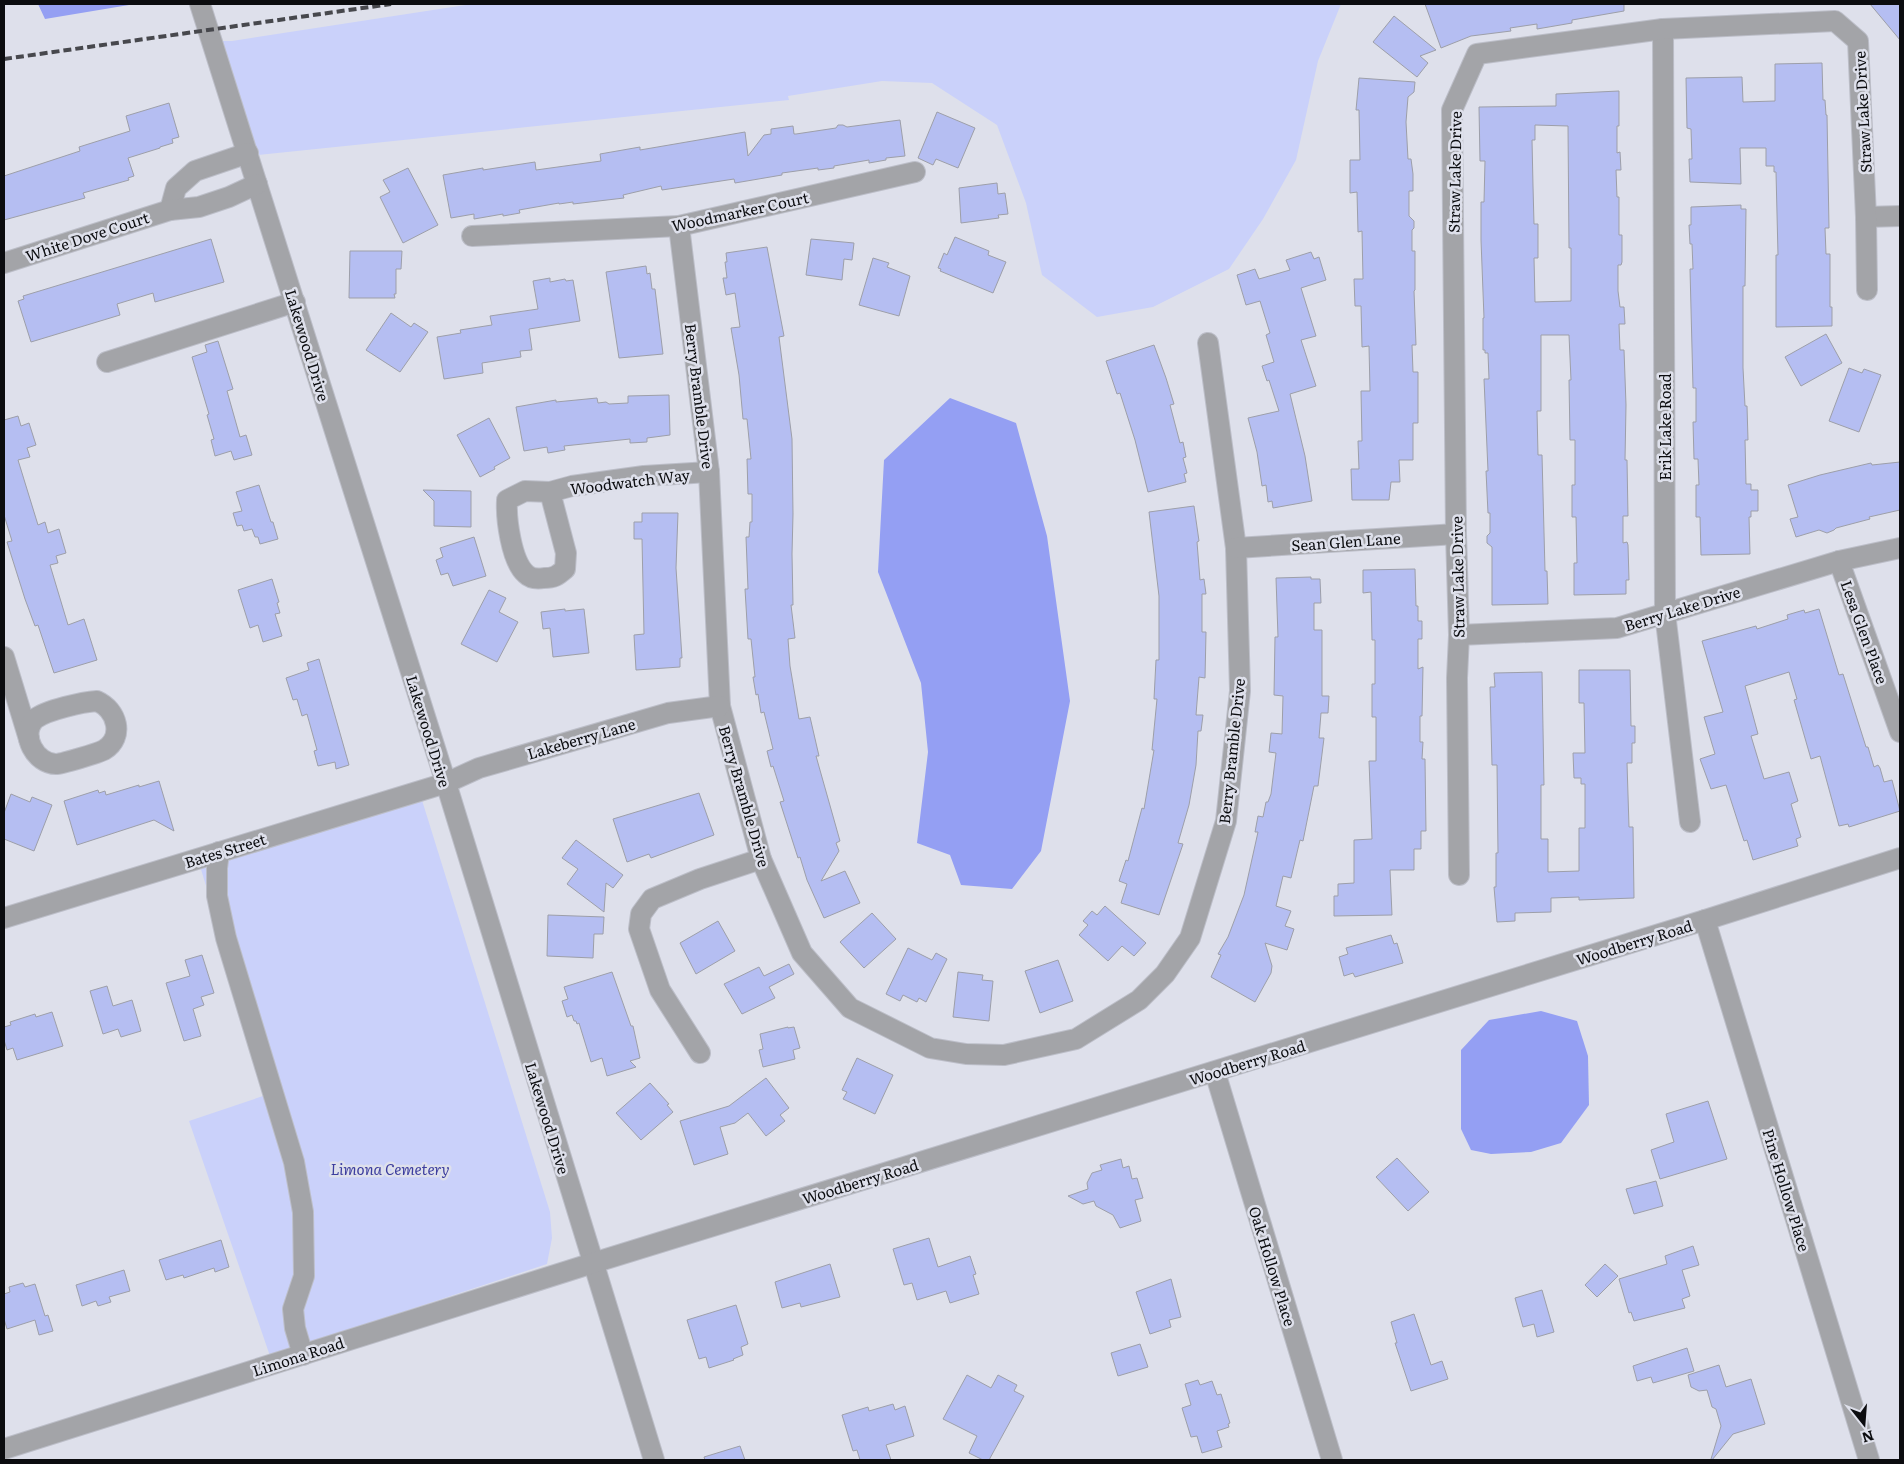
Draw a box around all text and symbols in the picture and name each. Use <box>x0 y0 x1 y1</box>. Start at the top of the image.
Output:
street label: Straw Lake Drive <box>1847 50 1877 173</box>
street label: Straw Lake Drive <box>1441 111 1467 233</box>
street label: Woodmarker Court <box>669 185 811 237</box>
street label: White Dove Court <box>22 205 152 267</box>
street label: Lakewood Drive <box>280 286 336 404</box>
street label: Berry Bramble Drive <box>680 322 720 470</box>
street label: Erik Lake Road <box>1653 373 1676 481</box>
street label: Woodwatch Way <box>569 462 691 500</box>
street label: Straw Lake Drive <box>1444 516 1470 638</box>
street label: Sean Glen Lane <box>1291 526 1402 556</box>
street label: Lesa Glen Place <box>1836 577 1895 687</box>
street label: Berry Lake Drive <box>1621 579 1743 637</box>
street label: Lakewood Drive <box>401 672 457 790</box>
street label: Berry Bramble Drive <box>1212 677 1250 825</box>
street label: Lakeberry Lane <box>524 712 638 764</box>
street label: Berry Bramble Drive <box>714 722 776 870</box>
street label: Bates Street <box>182 827 268 873</box>
street label: Woodberry Road <box>1573 913 1695 971</box>
street label: Woodberry Road <box>1186 1033 1308 1091</box>
street label: Lakewood Drive <box>520 1059 576 1177</box>
street label: Pine Hollow Place <box>1757 1126 1817 1254</box>
street label: Woodberry Road <box>799 1152 921 1210</box>
park label: Limona Cemetery <box>330 1157 450 1180</box>
street label: Oak Hollow Place <box>1244 1203 1302 1329</box>
street label: Limona Road <box>249 1330 347 1382</box>
north arrow <box>1839 1399 1889 1449</box>
text: N <box>1859 1426 1877 1449</box>

